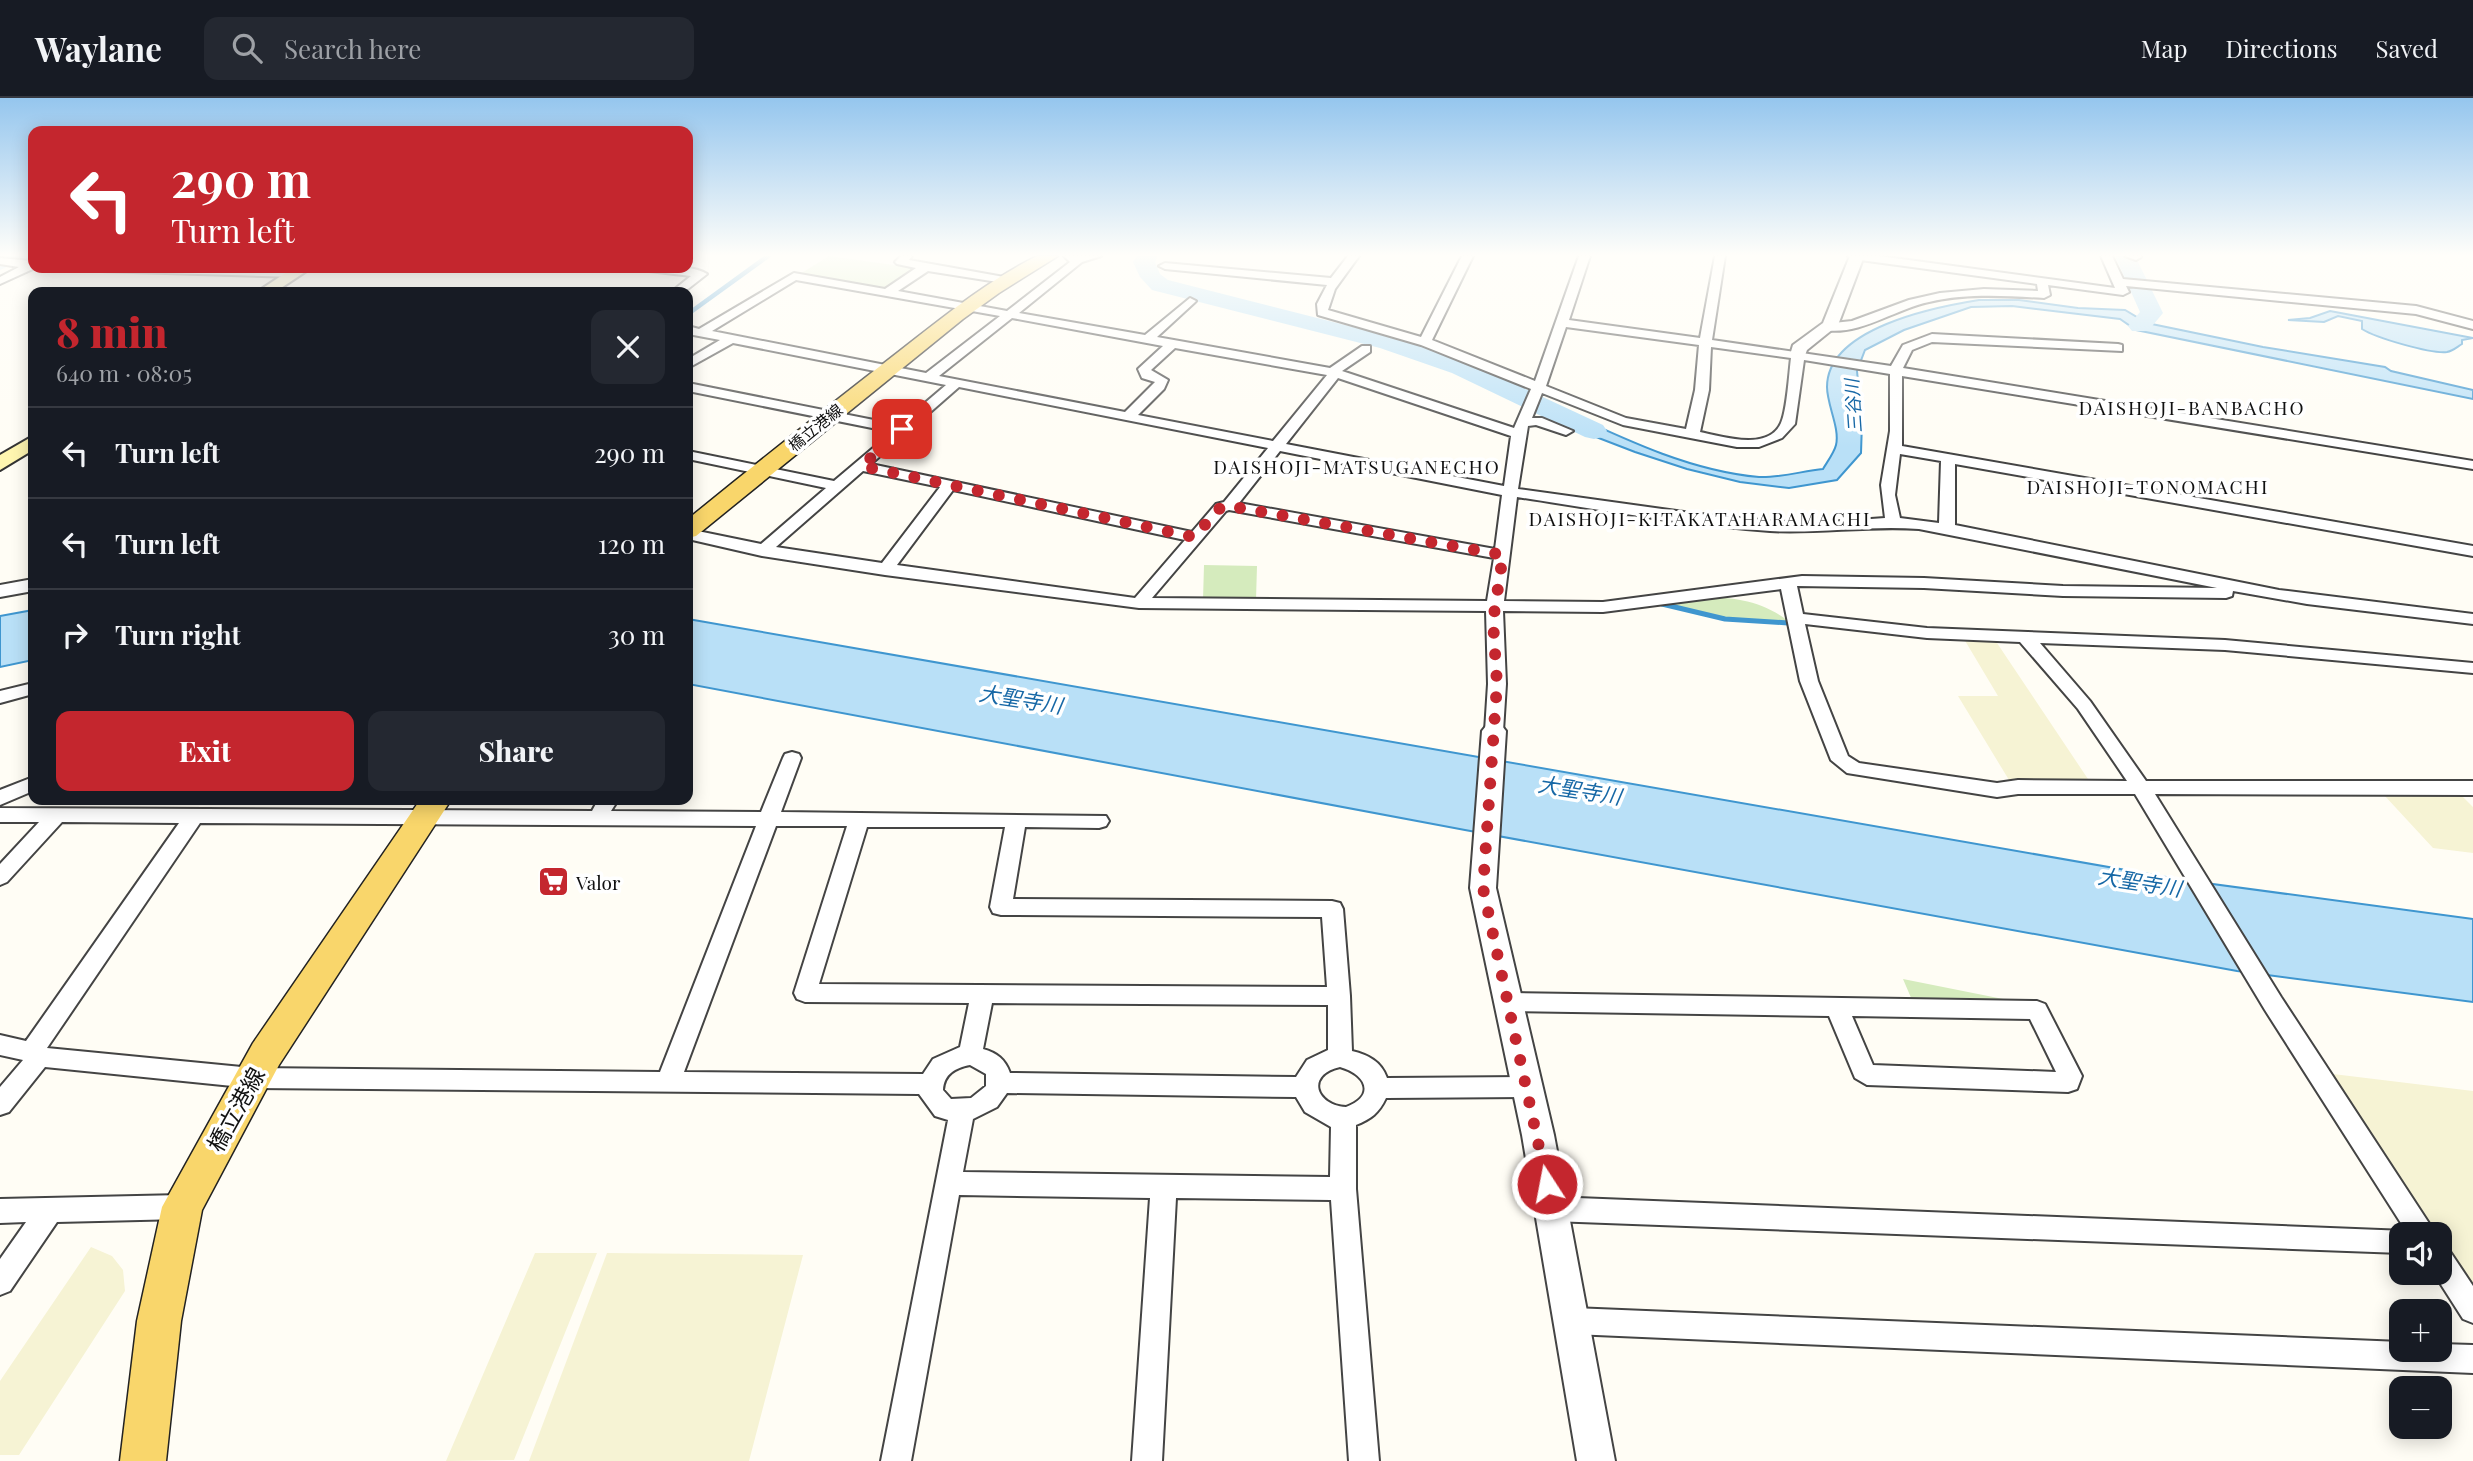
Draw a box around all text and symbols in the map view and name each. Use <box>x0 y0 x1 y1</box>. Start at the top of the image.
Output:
search box <box>204 17 694 80</box>
text: Waylane <box>35 26 162 70</box>
icon: search <box>228 29 266 67</box>
text: Search here <box>284 31 421 66</box>
text: Map <box>2141 32 2187 64</box>
text: Directions <box>2225 32 2338 64</box>
text: Saved <box>2376 32 2438 64</box>
text: 290 m <box>171 145 311 210</box>
icon: left <box>56 154 147 245</box>
text: Turn left <box>171 208 295 251</box>
text: 8 min <box>56 303 167 359</box>
button: close <box>591 310 665 384</box>
text: 640 m · 08:05 <box>56 357 192 388</box>
water label: 三谷川 <box>1839 376 1867 434</box>
district label: DAISHOJI-BANBACHO <box>2078 394 2306 420</box>
street label: 橋立港線 <box>784 399 846 455</box>
pin <box>872 399 932 459</box>
icon: arrive <box>883 410 921 448</box>
icon: left <box>56 434 94 472</box>
text: Turn left <box>115 435 220 470</box>
text: 290 m <box>594 435 665 470</box>
district label: DAISHOJI-MATSUGANECHO <box>1213 453 1501 479</box>
district label: DAISHOJI-TONOMACHI <box>2027 473 2269 499</box>
district label: DAISHOJI-KITAKATAHARAMACHI <box>1528 505 1872 531</box>
icon: left <box>56 525 94 563</box>
text: Turn left <box>115 526 220 561</box>
text: 120 m <box>598 526 665 561</box>
icon: right <box>56 616 94 654</box>
text: Turn right <box>115 617 241 652</box>
text: 30 m <box>608 617 665 652</box>
water label: 大聖寺川 <box>977 678 1067 719</box>
button: Exit <box>56 711 354 791</box>
button: Share <box>368 711 665 791</box>
water label: 大聖寺川 <box>1536 769 1626 810</box>
water label: 大聖寺川 <box>2096 861 2186 902</box>
supermarket icon: Valor <box>536 865 570 899</box>
place label: Valor <box>575 869 621 895</box>
street label: 橋立港線 <box>199 1061 271 1157</box>
position arrow <box>1510 1147 1584 1221</box>
map controls <box>2389 1222 2452 1439</box>
button: sound <box>2389 1222 2452 1285</box>
button: + <box>2389 1299 2452 1362</box>
button: − <box>2389 1376 2452 1439</box>

